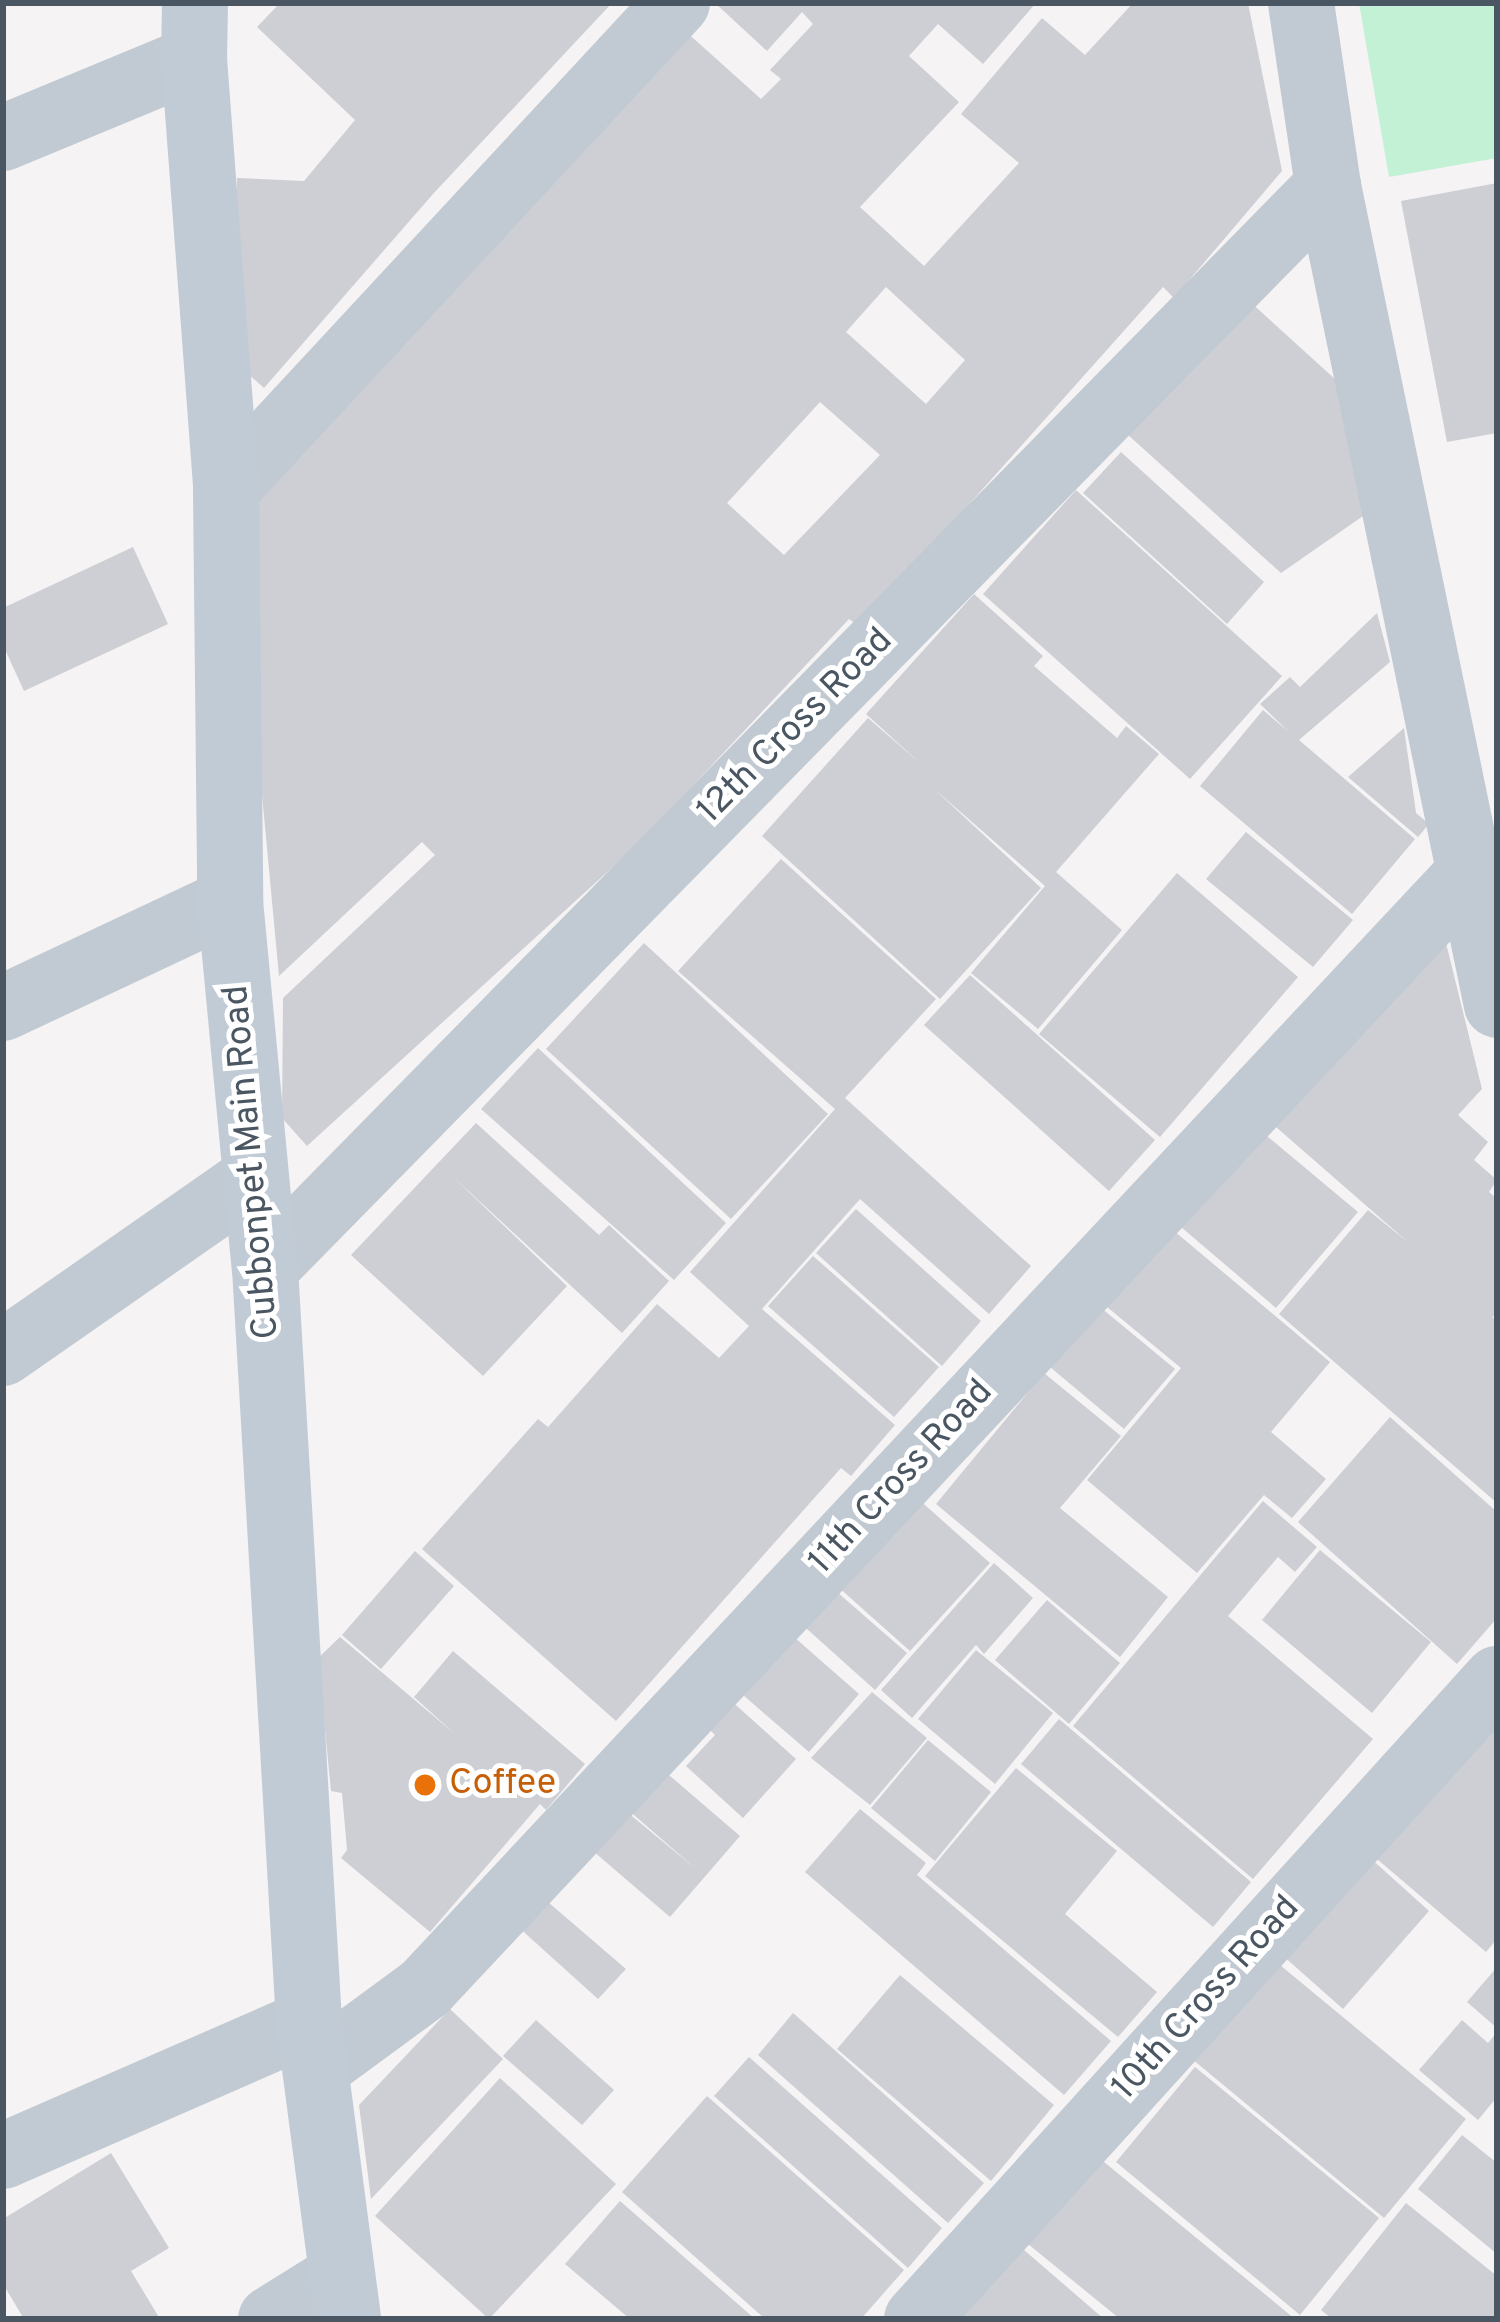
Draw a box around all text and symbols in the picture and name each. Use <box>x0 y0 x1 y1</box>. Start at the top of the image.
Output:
street label: 12th Cross Road <box>689 620 903 834</box>
street label: Cubbonpet Main Road <box>216 983 290 1341</box>
street label: 11th Cross Road <box>801 1372 1003 1584</box>
place label: Coffee <box>449 1763 556 1807</box>
marker: Coffee <box>412 1772 438 1798</box>
street label: 10th Cross Road <box>1104 1888 1310 2110</box>

